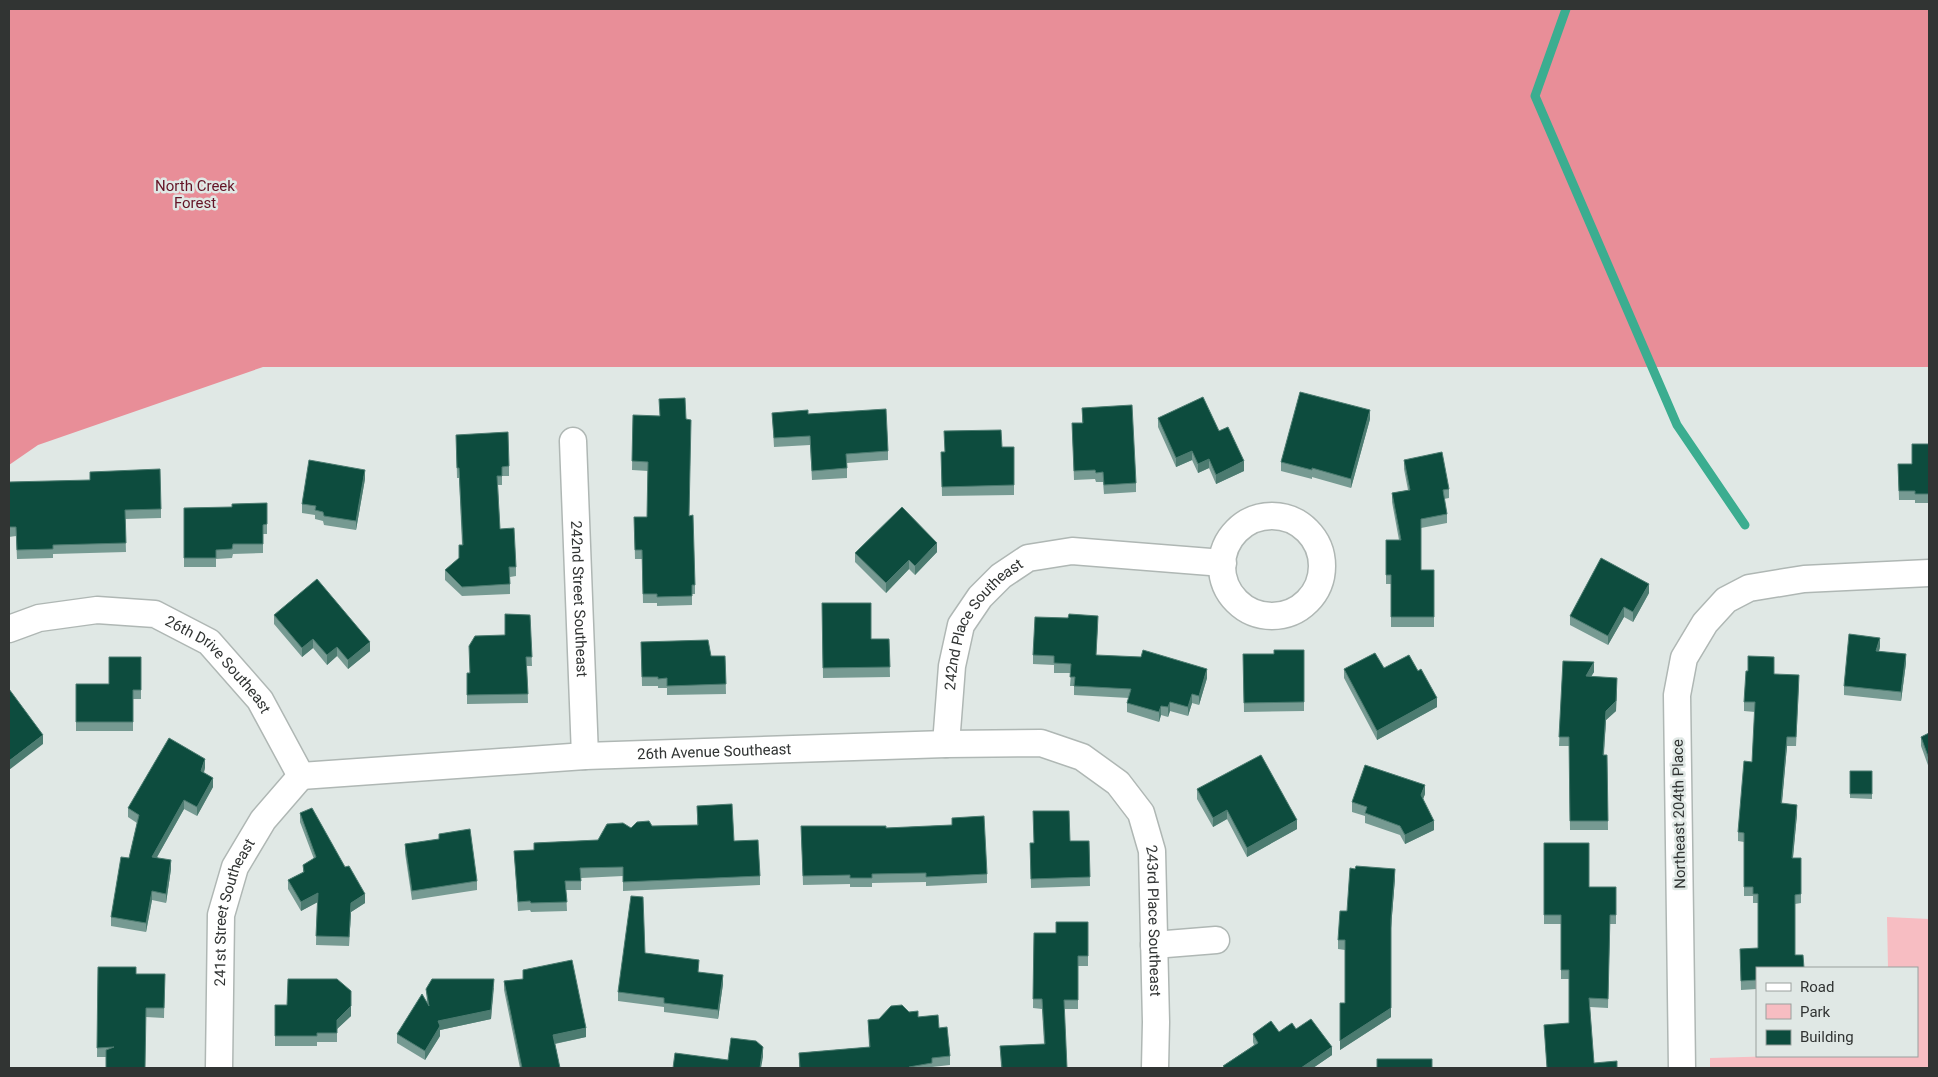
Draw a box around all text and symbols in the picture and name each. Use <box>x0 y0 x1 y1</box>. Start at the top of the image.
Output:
park label: North Creek Forest <box>155 177 235 212</box>
street label: 242nd Street Southeast <box>567 520 591 678</box>
street label: 242nd Place Southeast <box>941 555 1026 691</box>
street label: 26th Drive Southeast <box>162 612 275 716</box>
street label: Northeast 204th Place <box>1669 739 1689 889</box>
street label: 26th Avenue Southeast <box>637 740 792 763</box>
street label: 241st Street Southeast <box>211 835 259 987</box>
street label: 243rd Place Southeast <box>1142 843 1164 997</box>
legend <box>1756 967 1918 1057</box>
text: Road <box>1800 978 1834 996</box>
text: Park <box>1800 1003 1831 1021</box>
text: Building <box>1800 1028 1854 1046</box>

